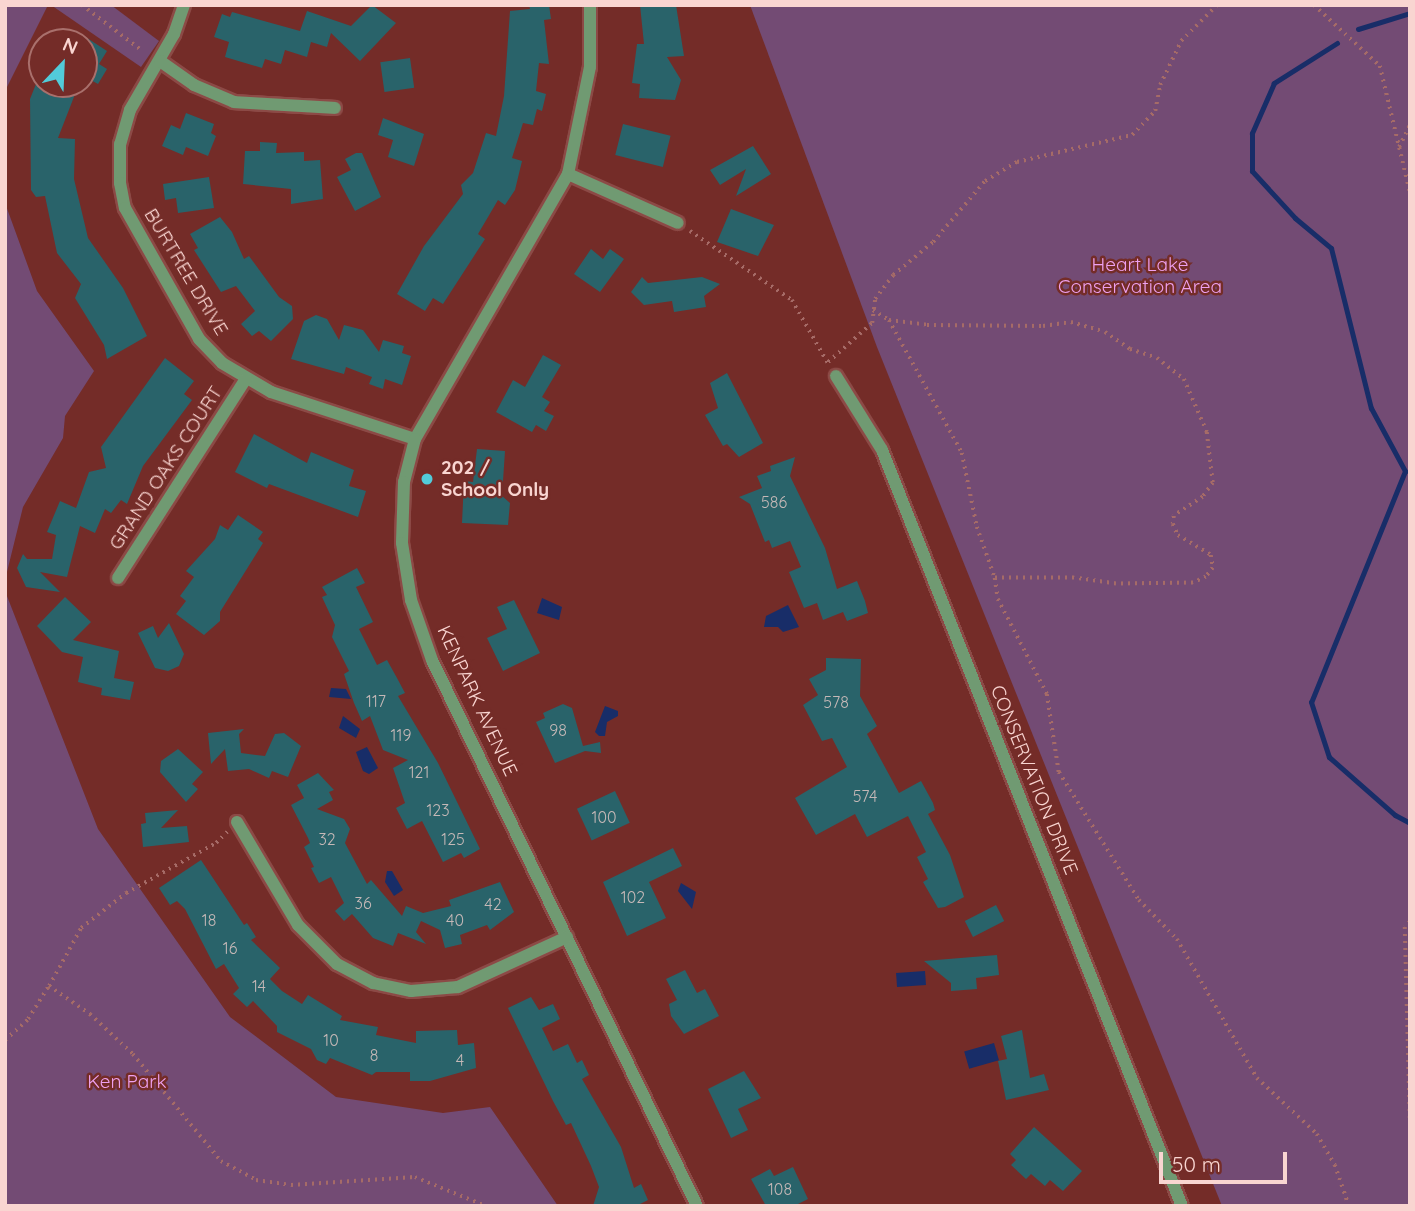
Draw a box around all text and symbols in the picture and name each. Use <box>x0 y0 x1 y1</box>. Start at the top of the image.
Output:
north arrow <box>28 28 98 98</box>
text: N <box>59 32 82 59</box>
street label: BURTREE DRIVE <box>139 204 233 340</box>
park label: Heart Lake Conservation Area <box>1058 254 1222 298</box>
street label: GRAND OAKS COURT <box>105 382 227 554</box>
place label: 202 / School Only <box>441 457 549 501</box>
marker: 202 / School Only <box>419 471 435 487</box>
house number: 586 <box>761 492 787 512</box>
street label: KENPARK AVENUE <box>432 622 522 780</box>
street label: CONSERVATION DRIVE <box>986 682 1082 878</box>
house number: 117 <box>366 691 386 711</box>
house number: 578 <box>823 692 849 712</box>
house number: 98 <box>549 720 567 740</box>
house number: 119 <box>391 725 411 745</box>
house number: 121 <box>409 762 429 782</box>
house number: 574 <box>853 786 877 806</box>
house number: 123 <box>426 800 450 820</box>
house number: 100 <box>592 807 616 827</box>
house number: 32 <box>318 829 336 849</box>
house number: 125 <box>441 829 465 849</box>
house number: 102 <box>621 887 645 907</box>
house number: 36 <box>355 893 371 913</box>
house number: 42 <box>484 894 502 914</box>
house number: 18 <box>202 910 216 930</box>
house number: 40 <box>446 910 464 930</box>
house number: 16 <box>223 938 237 958</box>
house number: 14 <box>252 976 266 996</box>
house number: 10 <box>323 1030 339 1050</box>
house number: 8 <box>370 1045 378 1065</box>
house number: 4 <box>456 1050 464 1070</box>
park label: Ken Park <box>87 1071 167 1093</box>
scale bar <box>1163 1138 1291 1182</box>
text: 50 m <box>1172 1151 1221 1177</box>
house number: 108 <box>768 1179 792 1199</box>

